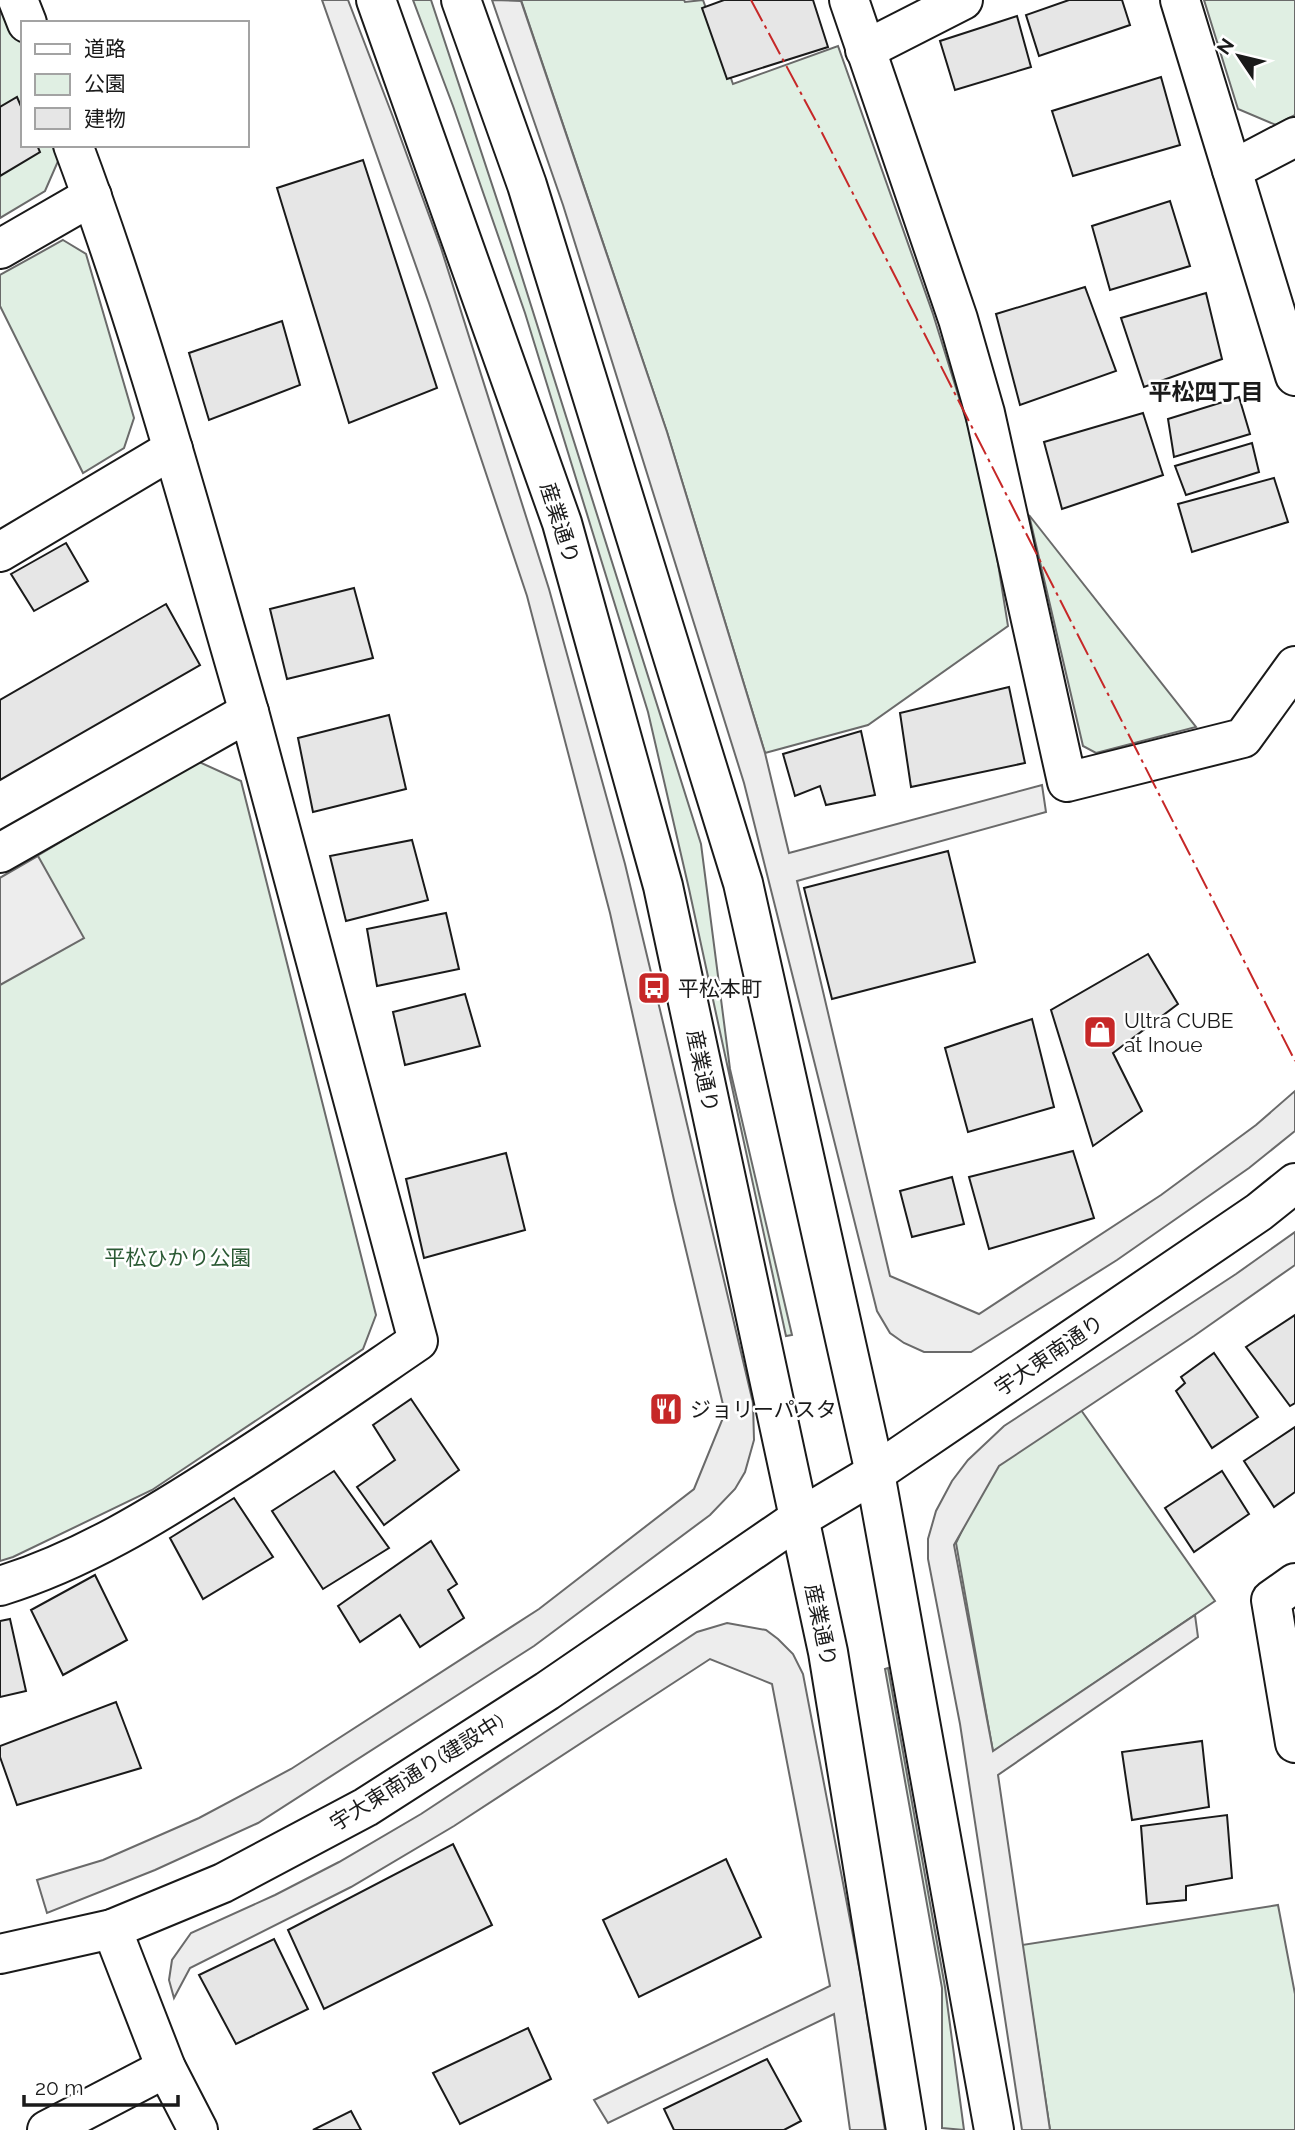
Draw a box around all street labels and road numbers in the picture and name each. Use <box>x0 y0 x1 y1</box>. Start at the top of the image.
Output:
street label: 産業通り <box>535 479 585 567</box>
street label: 産業通り <box>682 1027 724 1115</box>
street label: 宇大東南通り <box>990 1309 1108 1401</box>
street label: 産業通り <box>800 1581 842 1669</box>
street label: 宇大東南通り(建設中) <box>325 1708 509 1836</box>

